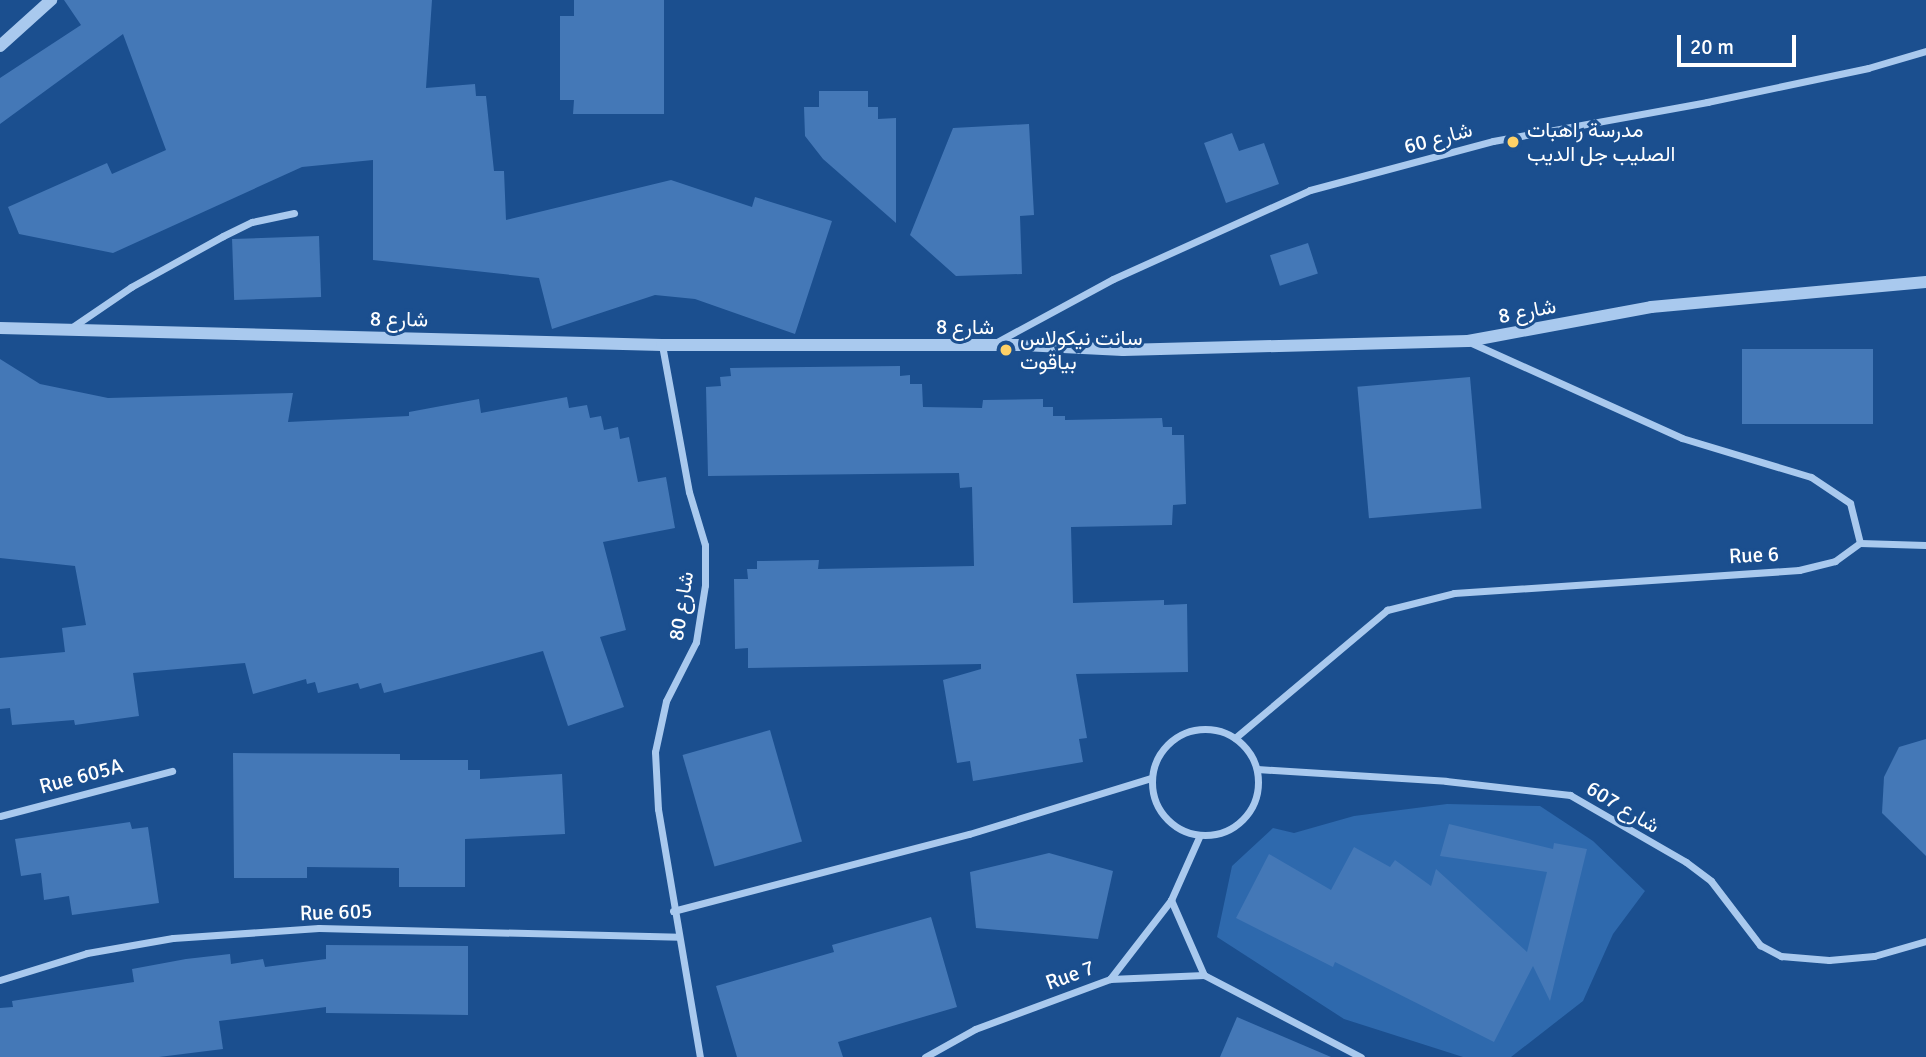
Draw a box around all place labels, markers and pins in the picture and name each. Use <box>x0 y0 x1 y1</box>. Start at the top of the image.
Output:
place label: مدرسة راهبات الصليب جل الديب <box>1527 117 1675 167</box>
marker: مدرسة راهبات الصليب جل الديب <box>1505 134 1521 150</box>
place label: سانت نيكولاس بياقوت <box>1020 325 1143 375</box>
marker: سانت نيكولاس بياقوت <box>998 342 1014 358</box>

